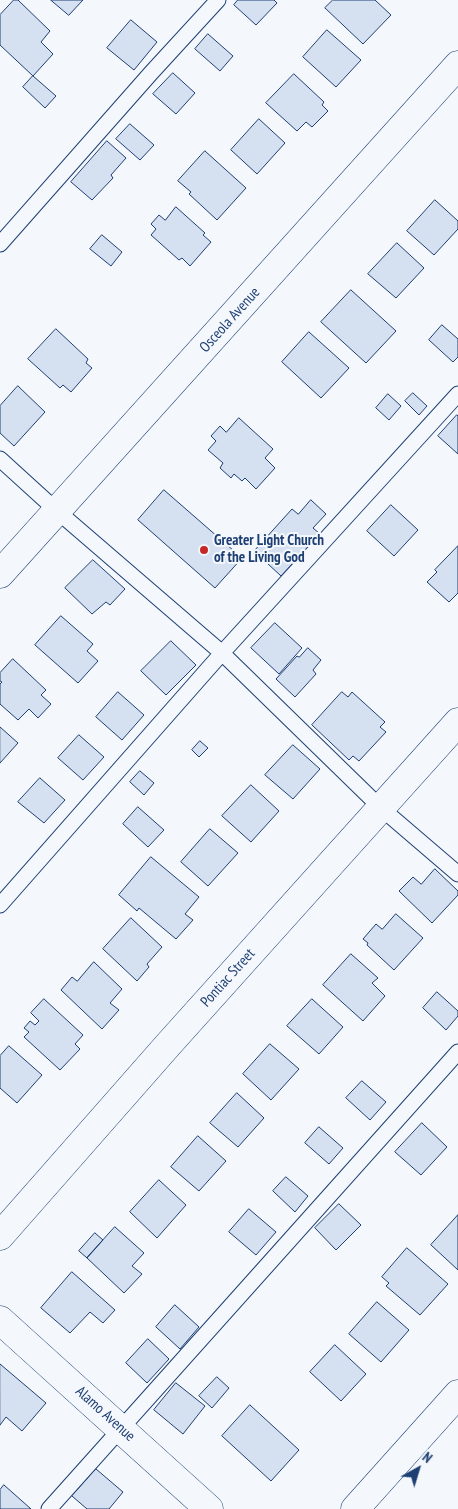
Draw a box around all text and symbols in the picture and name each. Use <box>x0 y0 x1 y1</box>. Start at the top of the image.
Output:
street label: Osceola Avenue <box>196 284 264 356</box>
place label: Greater Light Church of the Living God <box>214 532 324 567</box>
marker: Greater Light Church of the Living God <box>198 544 210 556</box>
street label: Pontiac Street <box>197 945 259 1011</box>
street label: Alamo Avenue <box>72 1383 138 1445</box>
north arrow <box>393 1444 443 1494</box>
text: N <box>419 1448 436 1467</box>

